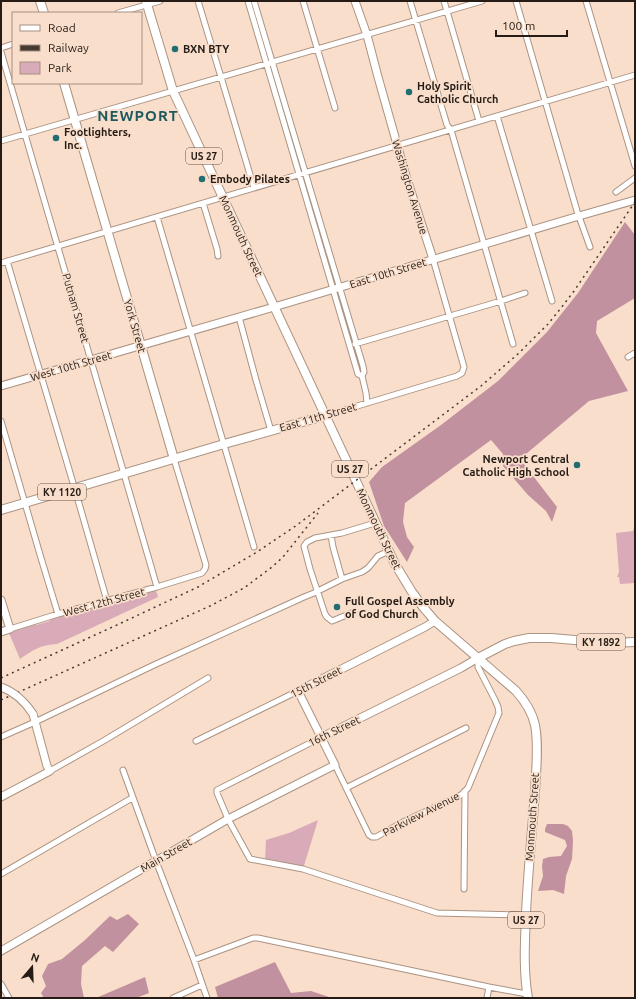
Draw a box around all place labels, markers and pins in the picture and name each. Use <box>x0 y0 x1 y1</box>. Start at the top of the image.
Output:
place label: BXN BTY <box>183 43 229 55</box>
marker: BXN BTY <box>170 44 180 54</box>
place label: Holy Spirit Catholic Church <box>417 80 498 105</box>
marker: Holy Spirit Catholic Church <box>404 87 414 97</box>
place label: Footlighters, Inc. <box>64 126 131 151</box>
marker: Footlighters, Inc. <box>51 133 61 143</box>
place label: Embody Pilates <box>210 173 290 185</box>
marker: Embody Pilates <box>197 174 207 184</box>
place label: Newport Central Catholic High School <box>463 453 570 478</box>
marker: Newport Central Catholic High School <box>572 460 582 470</box>
place label: Full Gospel Assembly of God Church <box>345 595 455 620</box>
marker: Full Gospel Assembly of God Church <box>332 602 342 612</box>

